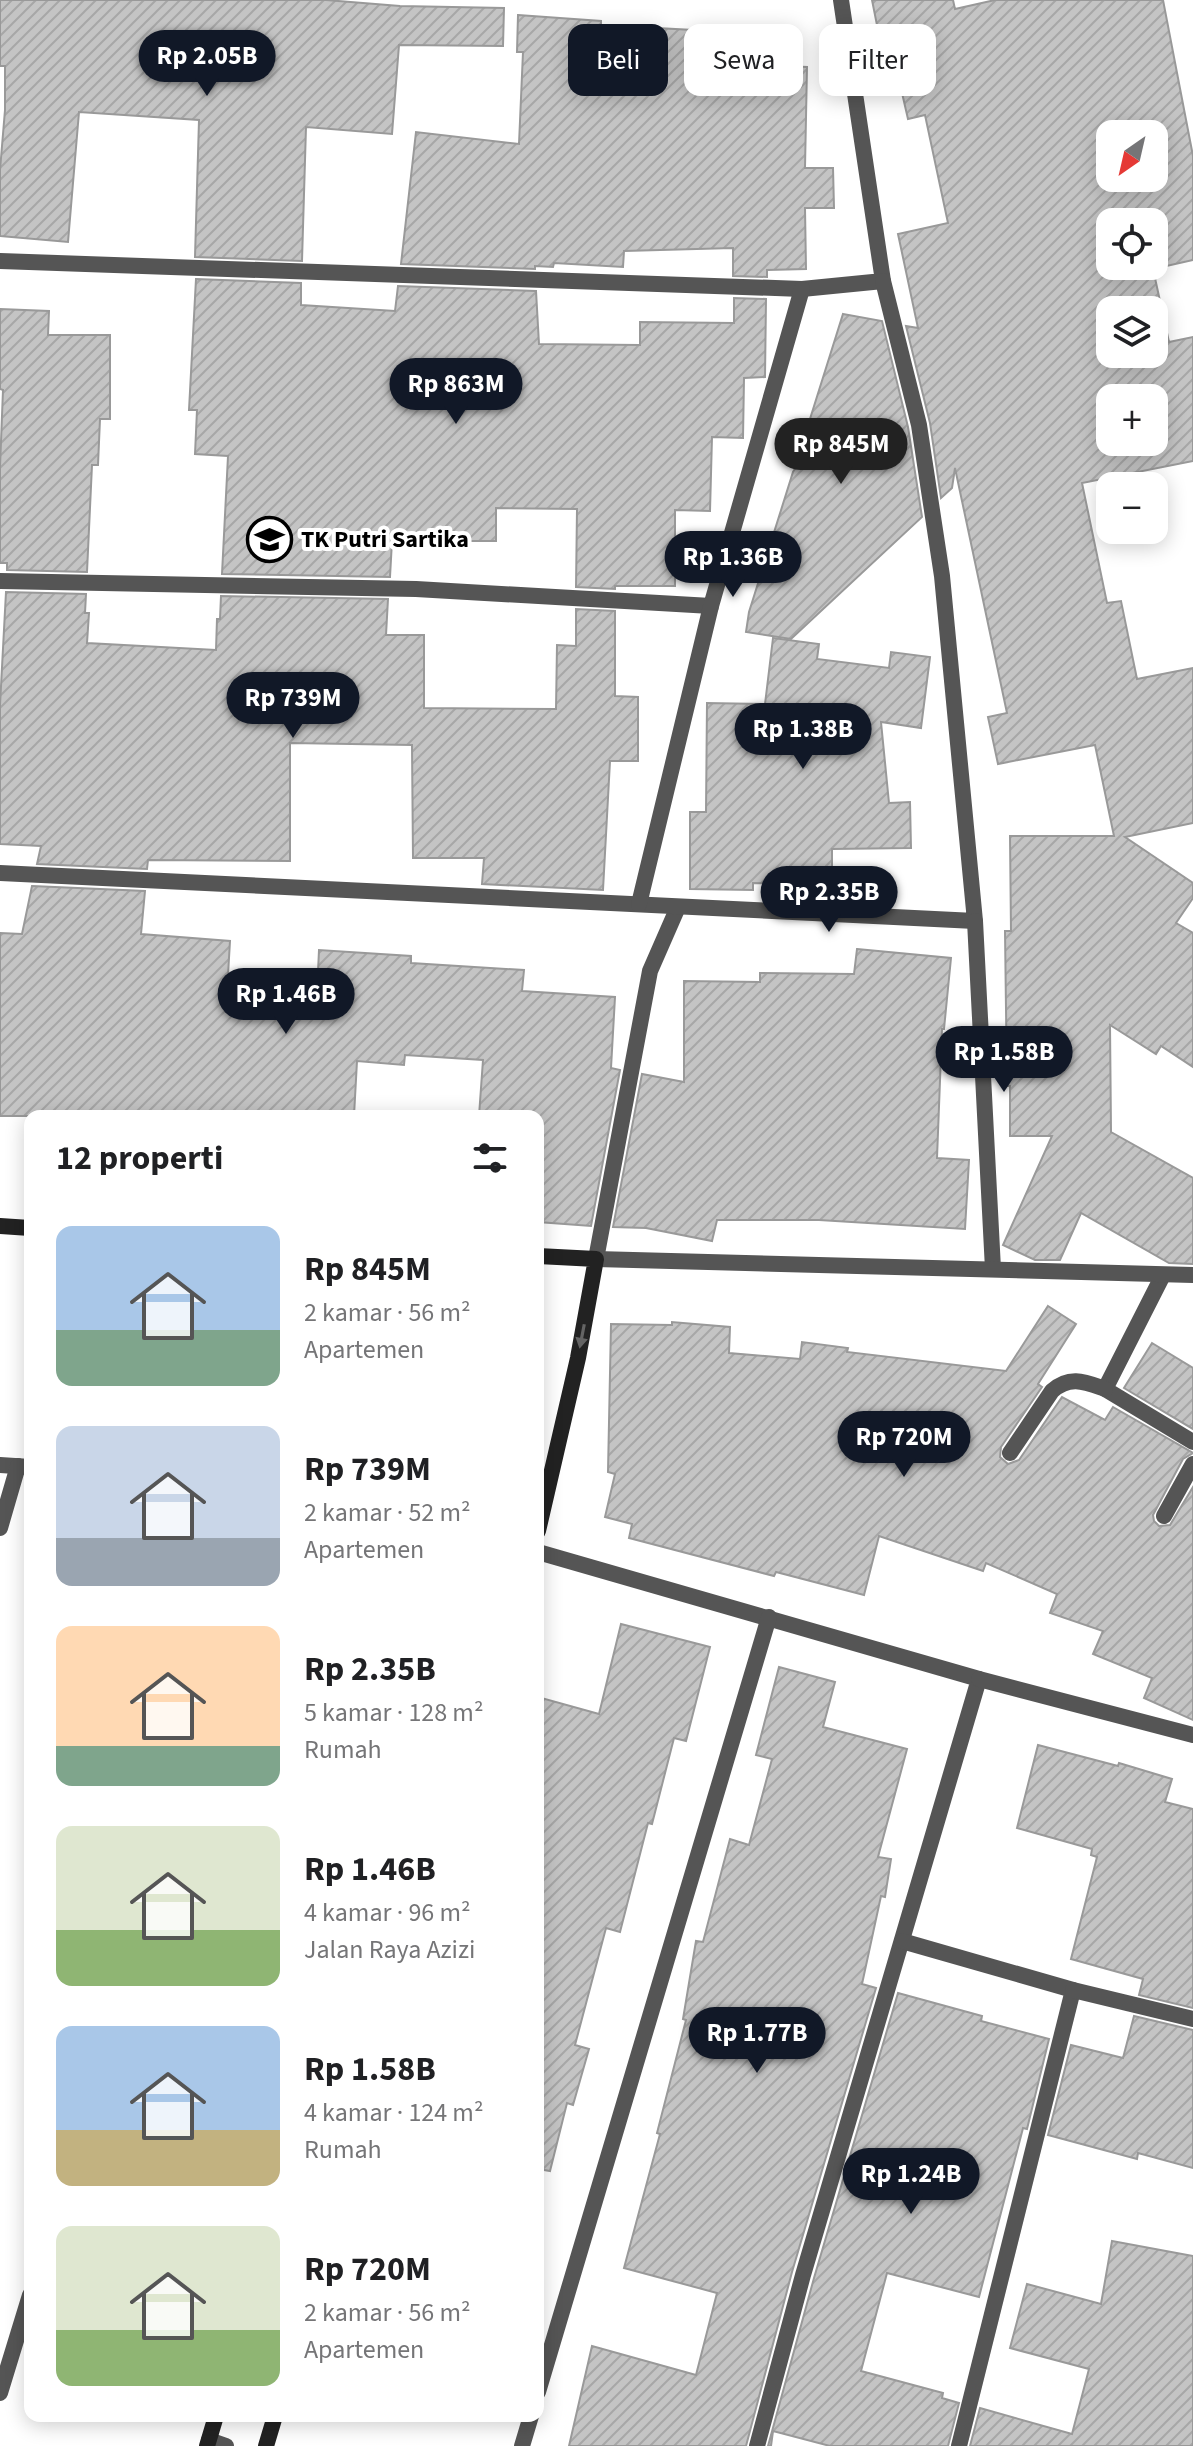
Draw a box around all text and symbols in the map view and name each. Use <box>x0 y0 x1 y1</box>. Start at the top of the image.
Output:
chip: Beli <box>568 24 668 96</box>
chip: Sewa <box>684 24 803 96</box>
chip: Filter <box>819 24 936 96</box>
pin: Rp 2.05B <box>124 30 290 98</box>
text: Rp 2.05B <box>157 37 257 74</box>
north arrow <box>1096 120 1168 192</box>
map controls <box>1096 120 1168 544</box>
button: locate <box>1096 208 1168 280</box>
button: layers <box>1096 296 1168 368</box>
pin: Rp 863M <box>382 358 530 426</box>
text: Rp 863M <box>407 365 505 402</box>
button: + <box>1096 384 1168 456</box>
pin: Rp 845M <box>767 418 915 486</box>
text: Rp 845M <box>792 425 890 462</box>
button: − <box>1096 472 1168 544</box>
school or university icon: TK Putri Sartika <box>246 515 294 563</box>
place label: TK Putri Sartika <box>301 522 469 557</box>
pin: Rp 1.36B <box>650 531 816 599</box>
text: Rp 1.36B <box>683 538 783 575</box>
pin: Rp 739M <box>219 672 367 740</box>
text: Rp 739M <box>244 679 342 716</box>
pin: Rp 1.38B <box>720 703 886 771</box>
text: Rp 1.38B <box>753 710 853 747</box>
pin: Rp 2.35B <box>746 866 912 934</box>
text: Rp 2.35B <box>779 873 879 910</box>
pin: Rp 1.46B <box>203 968 369 1036</box>
text: Rp 1.46B <box>236 975 336 1012</box>
pin: Rp 1.58B <box>921 1026 1087 1094</box>
text: Rp 1.58B <box>954 1033 1054 1070</box>
text: 12 properti <box>56 1134 223 1183</box>
icon: filters <box>468 1136 512 1180</box>
text: Rp 845M <box>304 1245 431 1294</box>
icon: home <box>120 1258 216 1354</box>
text: 2 kamar · 56 m² <box>304 1294 471 1331</box>
one-way arrow <box>576 1323 588 1348</box>
text: Apartemen <box>304 1331 424 1368</box>
pin: Rp 720M <box>830 1411 978 1479</box>
text: Rp 720M <box>855 1418 953 1455</box>
text: Rp 739M <box>304 1445 431 1494</box>
icon: home <box>120 1458 216 1554</box>
text: 2 kamar · 52 m² <box>304 1494 471 1531</box>
text: Apartemen <box>304 1531 424 1568</box>
text: Rp 2.35B <box>304 1645 436 1694</box>
icon: home <box>120 1658 216 1754</box>
text: 5 kamar · 128 m² <box>304 1694 483 1731</box>
text: Rumah <box>304 1731 382 1768</box>
text: Rp 1.46B <box>304 1845 436 1894</box>
icon: home <box>120 1858 216 1954</box>
text: 4 kamar · 96 m² <box>304 1894 471 1931</box>
text: Jalan Raya Azizi <box>304 1931 475 1968</box>
pin: Rp 1.77B <box>674 2007 840 2075</box>
text: Rp 1.77B <box>707 2014 807 2051</box>
text: Rp 1.58B <box>304 2045 436 2094</box>
icon: home <box>120 2058 216 2154</box>
text: 4 kamar · 124 m² <box>304 2094 483 2131</box>
text: Rumah <box>304 2131 382 2168</box>
pin: Rp 1.24B <box>828 2148 994 2216</box>
text: Rp 1.24B <box>861 2155 961 2192</box>
text: Rp 720M <box>304 2245 431 2294</box>
icon: home <box>120 2258 216 2354</box>
text: 2 kamar · 56 m² <box>304 2294 471 2331</box>
text: Apartemen <box>304 2331 424 2368</box>

